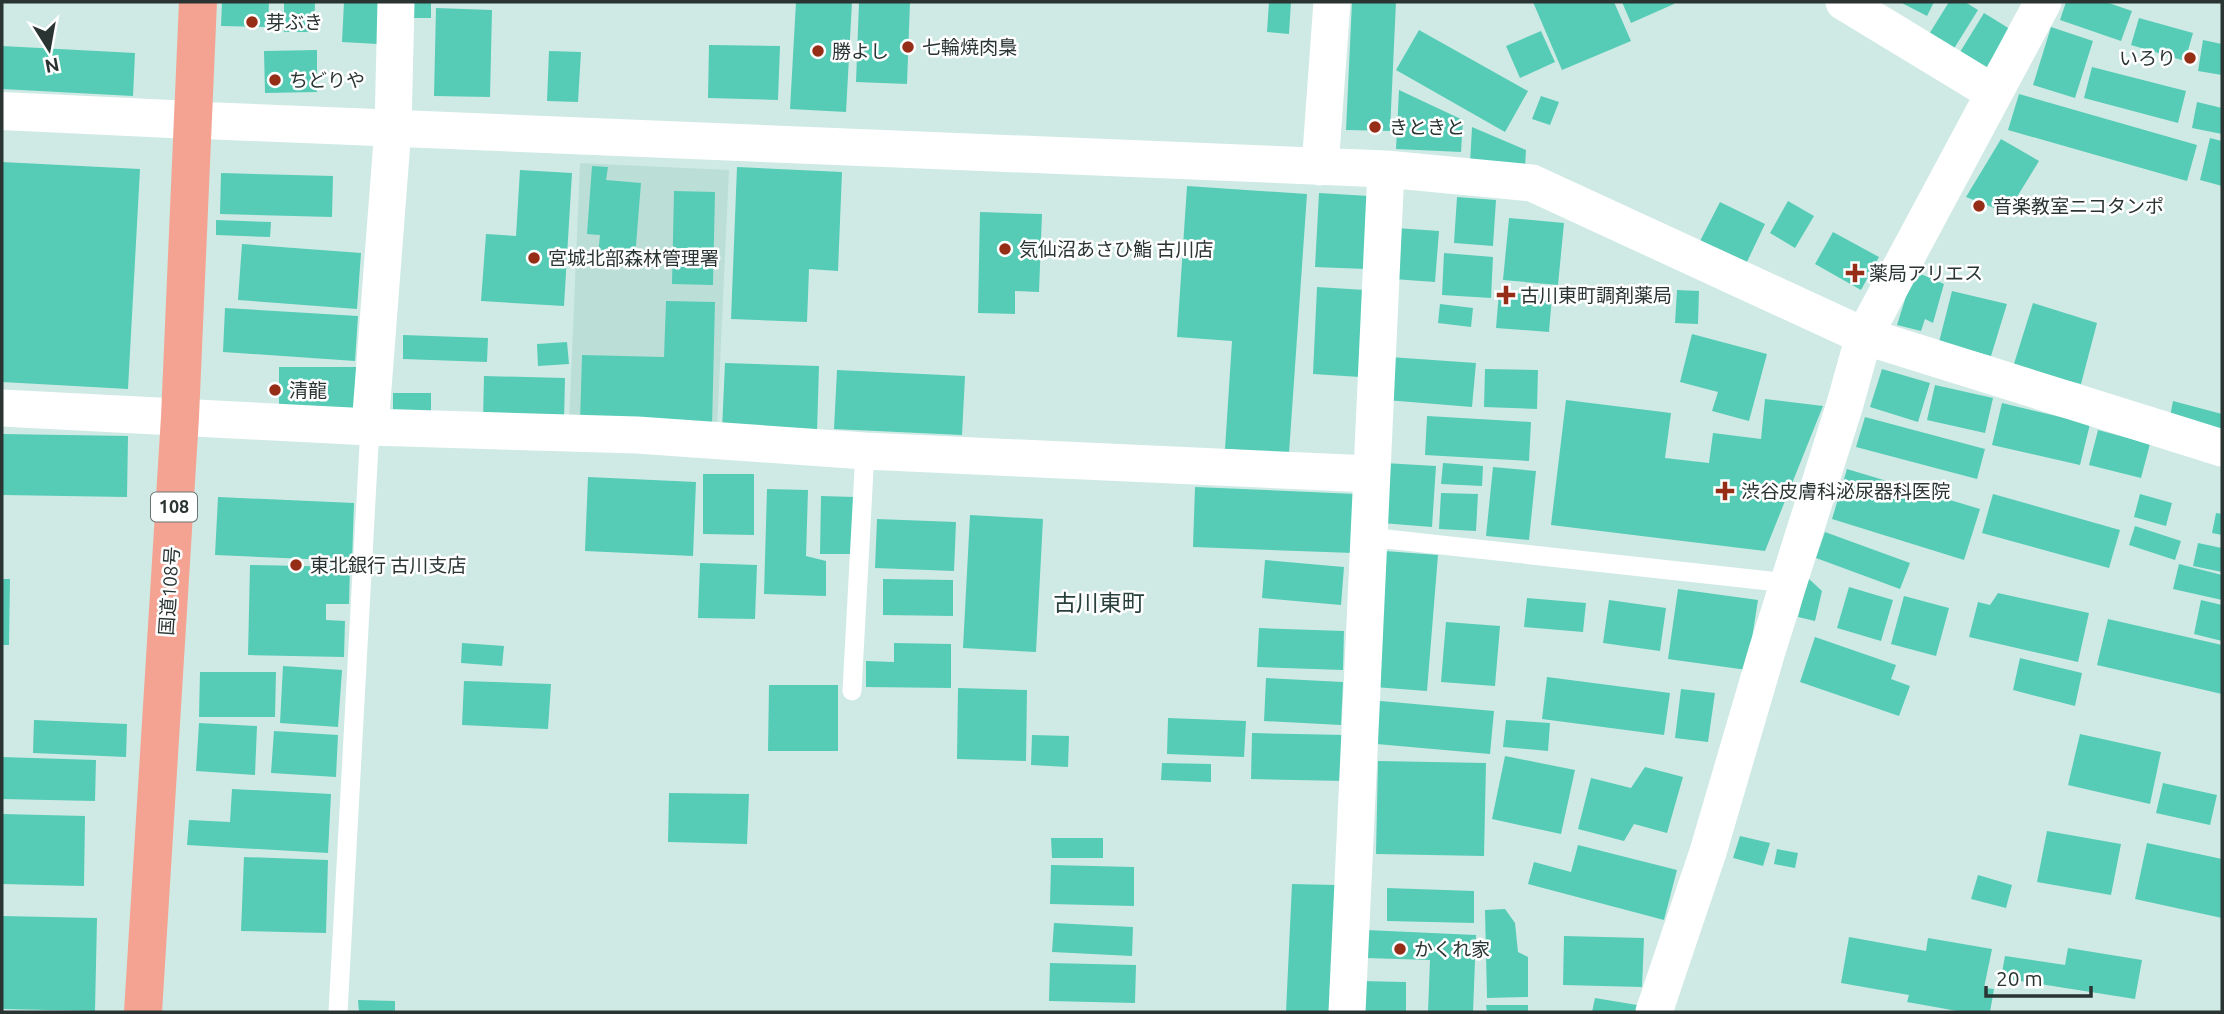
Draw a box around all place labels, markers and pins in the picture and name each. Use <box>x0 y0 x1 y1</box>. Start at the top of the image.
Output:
place label: 芽ぶき <box>266 11 323 33</box>
marker: 芽ぶき <box>244 14 260 30</box>
place label: 七輪焼肉梟 <box>922 36 1017 58</box>
marker: 七輪焼肉梟 <box>900 39 916 55</box>
place label: 勝よし <box>832 40 889 62</box>
marker: 勝よし <box>810 43 826 59</box>
place label: いろり <box>2119 47 2176 69</box>
marker: いろり <box>2182 50 2198 66</box>
place label: ちどりや <box>289 69 365 91</box>
marker: ちどりや <box>267 72 283 88</box>
place label: きときと <box>1389 116 1465 138</box>
marker: きときと <box>1367 119 1383 135</box>
place label: 音楽教室ニコタンポ <box>1993 195 2164 217</box>
marker: 音楽教室ニコタンポ <box>1971 198 1987 214</box>
place label: 気仙沼あさひ鮨 古川店 <box>1019 238 1213 260</box>
marker: 気仙沼あさひ鮨 古川店 <box>997 241 1013 257</box>
place label: 宮城北部森林管理署 <box>548 247 719 269</box>
marker: 宮城北部森林管理署 <box>526 250 542 266</box>
place label: 薬局アリエス <box>1869 262 1983 284</box>
marker: 薬局アリエス <box>1847 265 1863 281</box>
place label: 古川東町調剤薬局 <box>1520 284 1672 306</box>
marker: 古川東町調剤薬局 <box>1498 287 1514 303</box>
place label: 清龍 <box>289 379 327 401</box>
marker: 清龍 <box>267 382 283 398</box>
place label: 渋谷皮膚科泌尿器科医院 <box>1741 480 1950 502</box>
marker: 渋谷皮膚科泌尿器科医院 <box>1715 481 1735 501</box>
place label: 東北銀行 古川支店 <box>310 554 466 576</box>
marker: 東北銀行 古川支店 <box>288 557 304 573</box>
place label: かくれ家 <box>1414 938 1490 960</box>
marker: かくれ家 <box>1392 941 1408 957</box>

